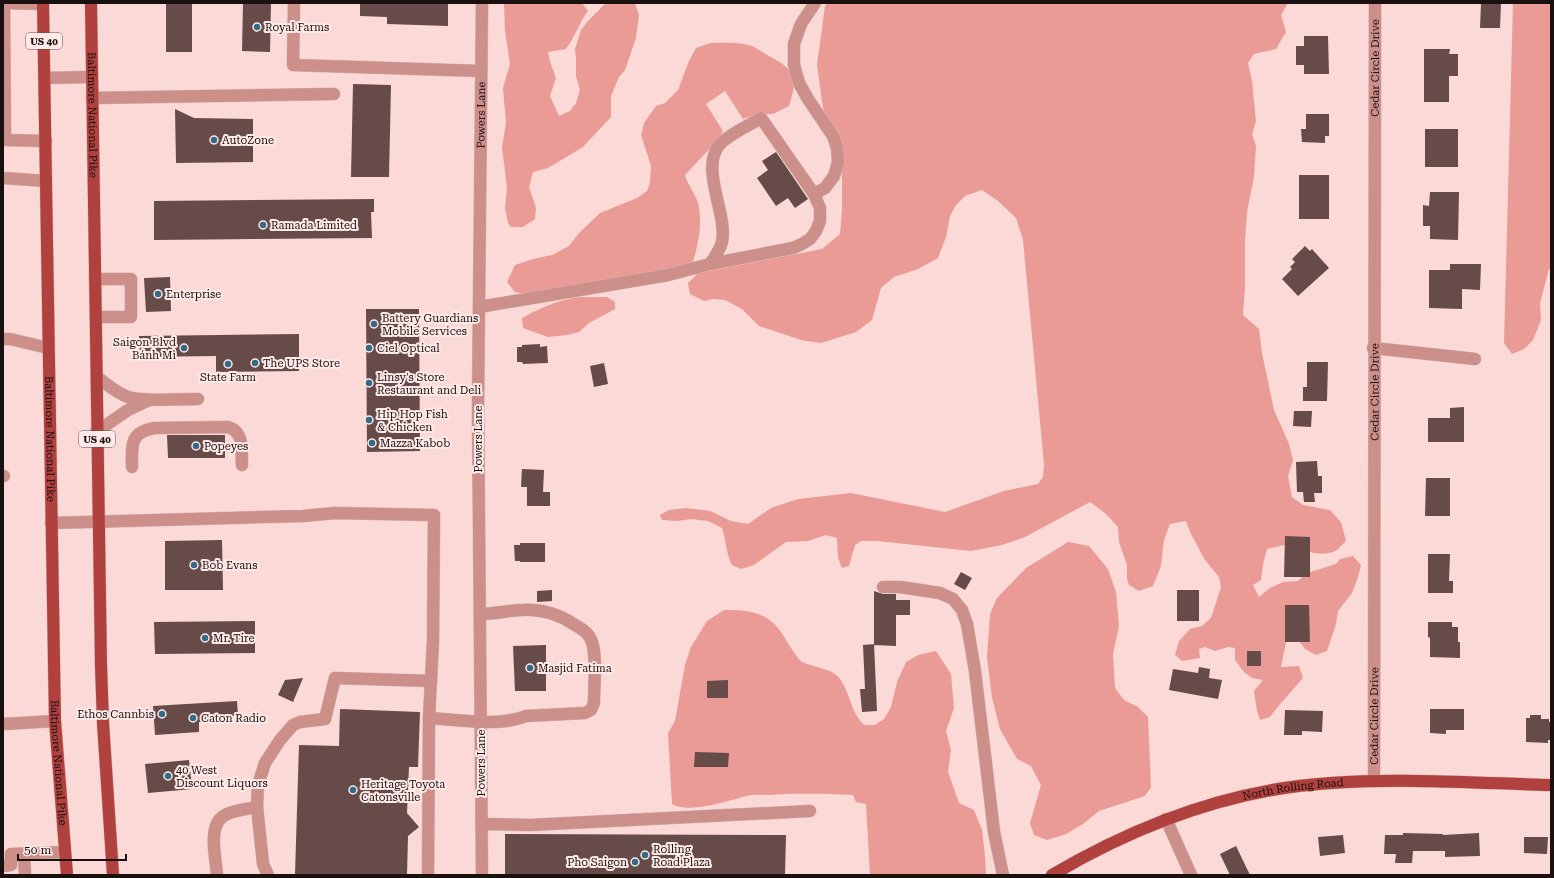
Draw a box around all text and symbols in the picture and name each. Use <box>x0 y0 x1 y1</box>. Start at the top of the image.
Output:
street label: Cedar Circle Drive <box>1368 19 1381 117</box>
place label: Royal Farms <box>265 21 329 34</box>
marker: Royal Farms <box>252 22 262 32</box>
road number: US 40 <box>26 33 62 49</box>
street label: Baltimore National Pike <box>85 52 100 178</box>
street label: Powers Lane <box>474 81 488 149</box>
place label: AutoZone <box>222 134 274 147</box>
marker: AutoZone <box>209 135 219 145</box>
place label: Ramada Limited <box>271 219 357 232</box>
marker: Ramada Limited <box>258 220 268 230</box>
place label: Enterprise <box>166 288 221 301</box>
marker: Enterprise <box>153 289 163 299</box>
place label: Battery Guardians Mobile Services <box>382 312 478 338</box>
marker: Battery Guardians Mobile Services <box>369 319 379 329</box>
place label: Saigon Blvd Bánh Mì <box>113 336 176 362</box>
place label: Ciel Optical <box>377 342 440 355</box>
marker: Saigon Blvd Bánh Mì <box>179 343 189 353</box>
marker: Ciel Optical <box>364 343 374 353</box>
street label: Cedar Circle Drive <box>1368 343 1381 441</box>
place label: The UPS Store <box>263 357 340 370</box>
marker: The UPS Store <box>250 358 260 368</box>
marker: State Farm <box>223 359 233 369</box>
place label: State Farm <box>200 371 256 384</box>
place label: Linsy's Store Restaurant and Deli <box>377 371 482 397</box>
street label: Baltimore National Pike <box>43 376 58 502</box>
marker: Linsy's Store Restaurant and Deli <box>364 378 374 388</box>
street label: Powers Lane <box>472 406 485 472</box>
place label: Hip Hop Fish & Chicken <box>377 408 448 434</box>
marker: Hip Hop Fish & Chicken <box>364 415 374 425</box>
road number: US 40 <box>79 431 115 447</box>
place label: Mazza Kabob <box>380 437 450 450</box>
marker: Mazza Kabob <box>367 438 377 448</box>
place label: Popeyes <box>204 440 248 453</box>
marker: Popeyes <box>191 441 201 451</box>
place label: Bob Evans <box>202 559 257 572</box>
marker: Bob Evans <box>189 560 199 570</box>
place label: Mr. Tire <box>213 632 255 645</box>
marker: Mr. Tire <box>200 633 210 643</box>
place label: Masjid Fatima <box>538 662 612 675</box>
marker: Masjid Fatima <box>525 663 535 673</box>
street label: Cedar Circle Drive <box>1368 667 1381 765</box>
street label: Baltimore National Pike <box>48 700 70 826</box>
place label: Ethos Cannbis <box>77 708 154 721</box>
marker: Ethos Cannbis <box>157 709 167 719</box>
place label: Caton Radio <box>201 712 266 725</box>
marker: Caton Radio <box>188 713 198 723</box>
street label: Powers Lane <box>475 730 488 796</box>
place label: 40 West Discount Liquors <box>176 764 268 790</box>
marker: 40 West Discount Liquors <box>163 771 173 781</box>
street label: North Rolling Road <box>1241 776 1344 802</box>
place label: Heritage Toyota Catonsville <box>361 778 445 804</box>
marker: Heritage Toyota Catonsville <box>348 785 358 795</box>
scale bar <box>18 836 126 862</box>
text: 50 m <box>24 843 51 857</box>
place label: Rolling Road Plaza <box>653 843 710 869</box>
marker: Rolling Road Plaza <box>640 850 650 860</box>
place label: Pho Saigon <box>567 856 627 869</box>
marker: Pho Saigon <box>630 857 640 867</box>

